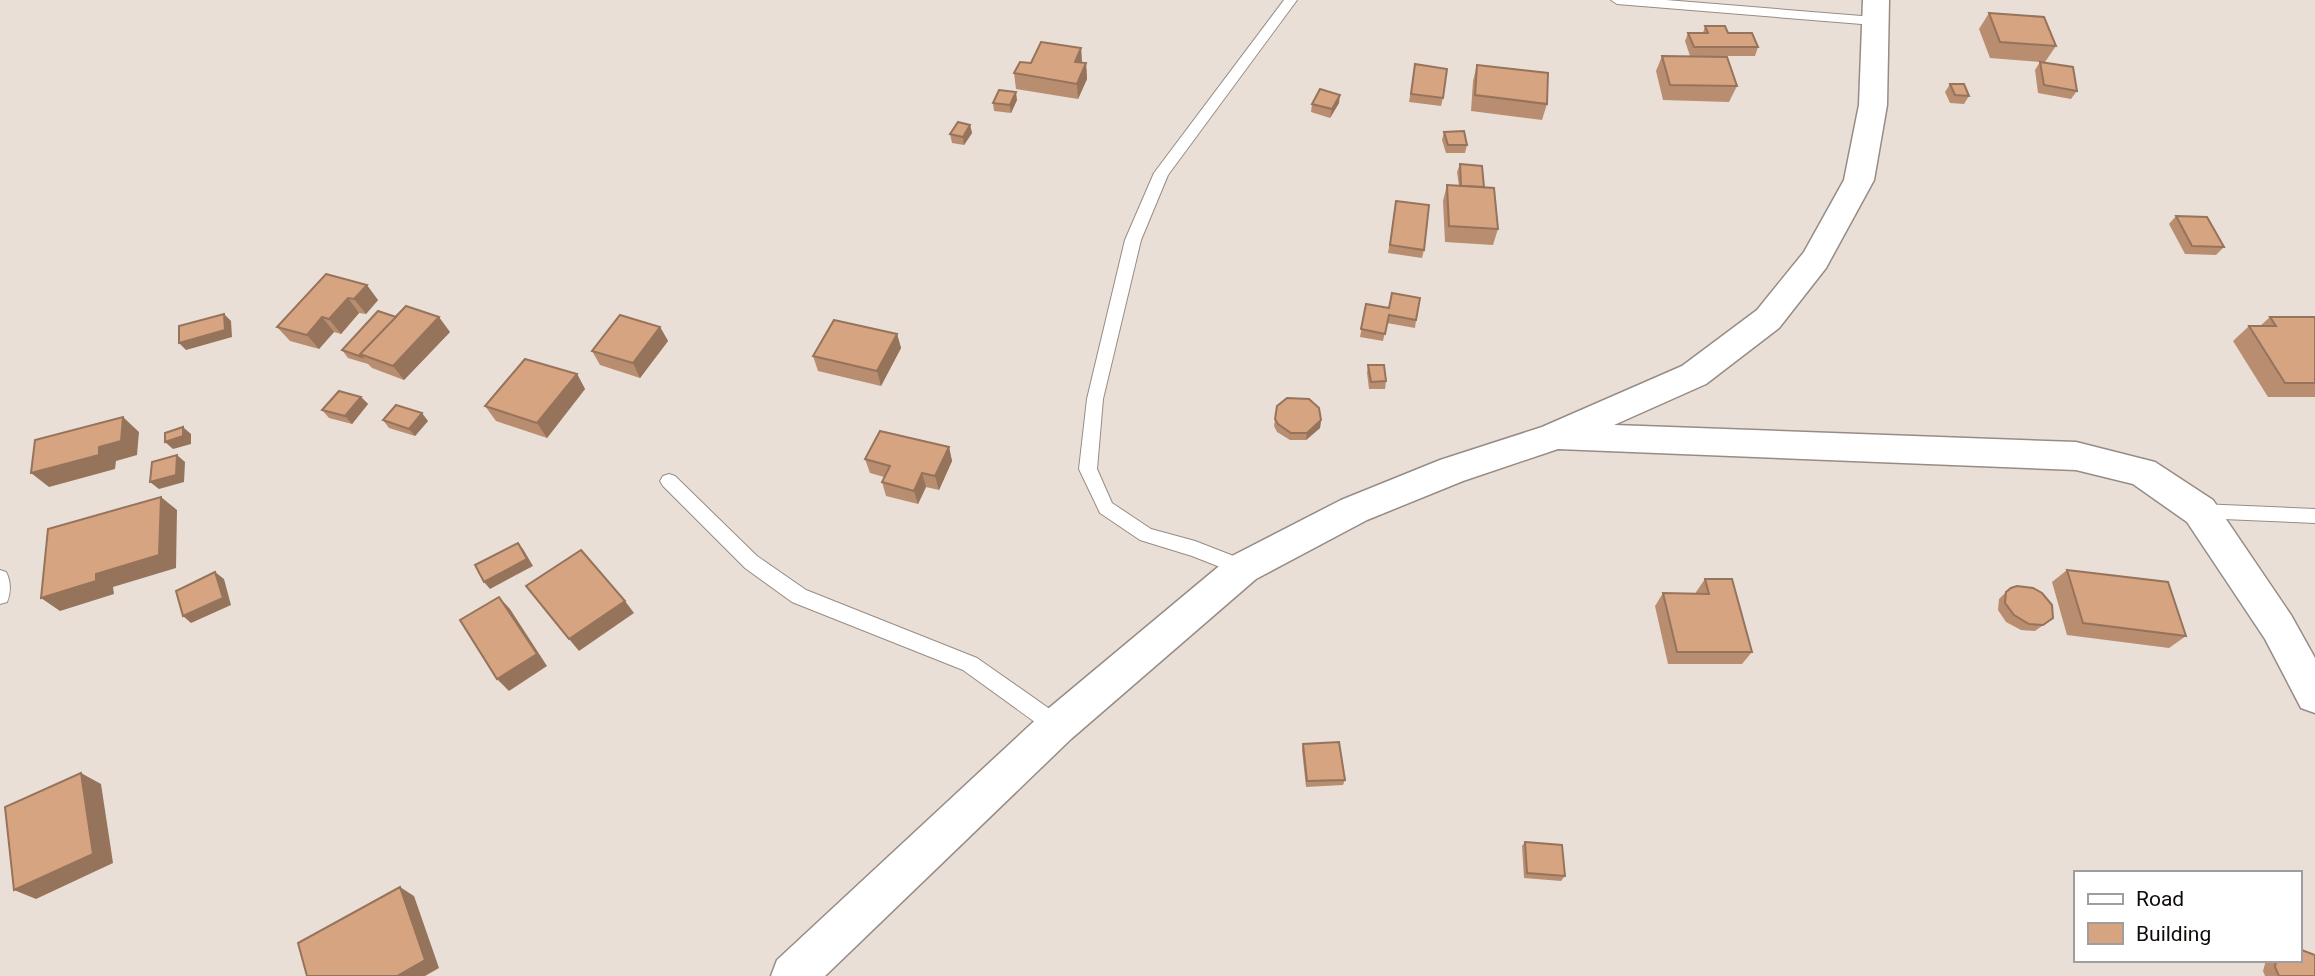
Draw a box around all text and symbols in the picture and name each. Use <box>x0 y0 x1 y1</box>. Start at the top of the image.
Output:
legend <box>2074 871 2301 962</box>
text: Road <box>2136 887 2184 911</box>
text: Building <box>2136 922 2211 946</box>

